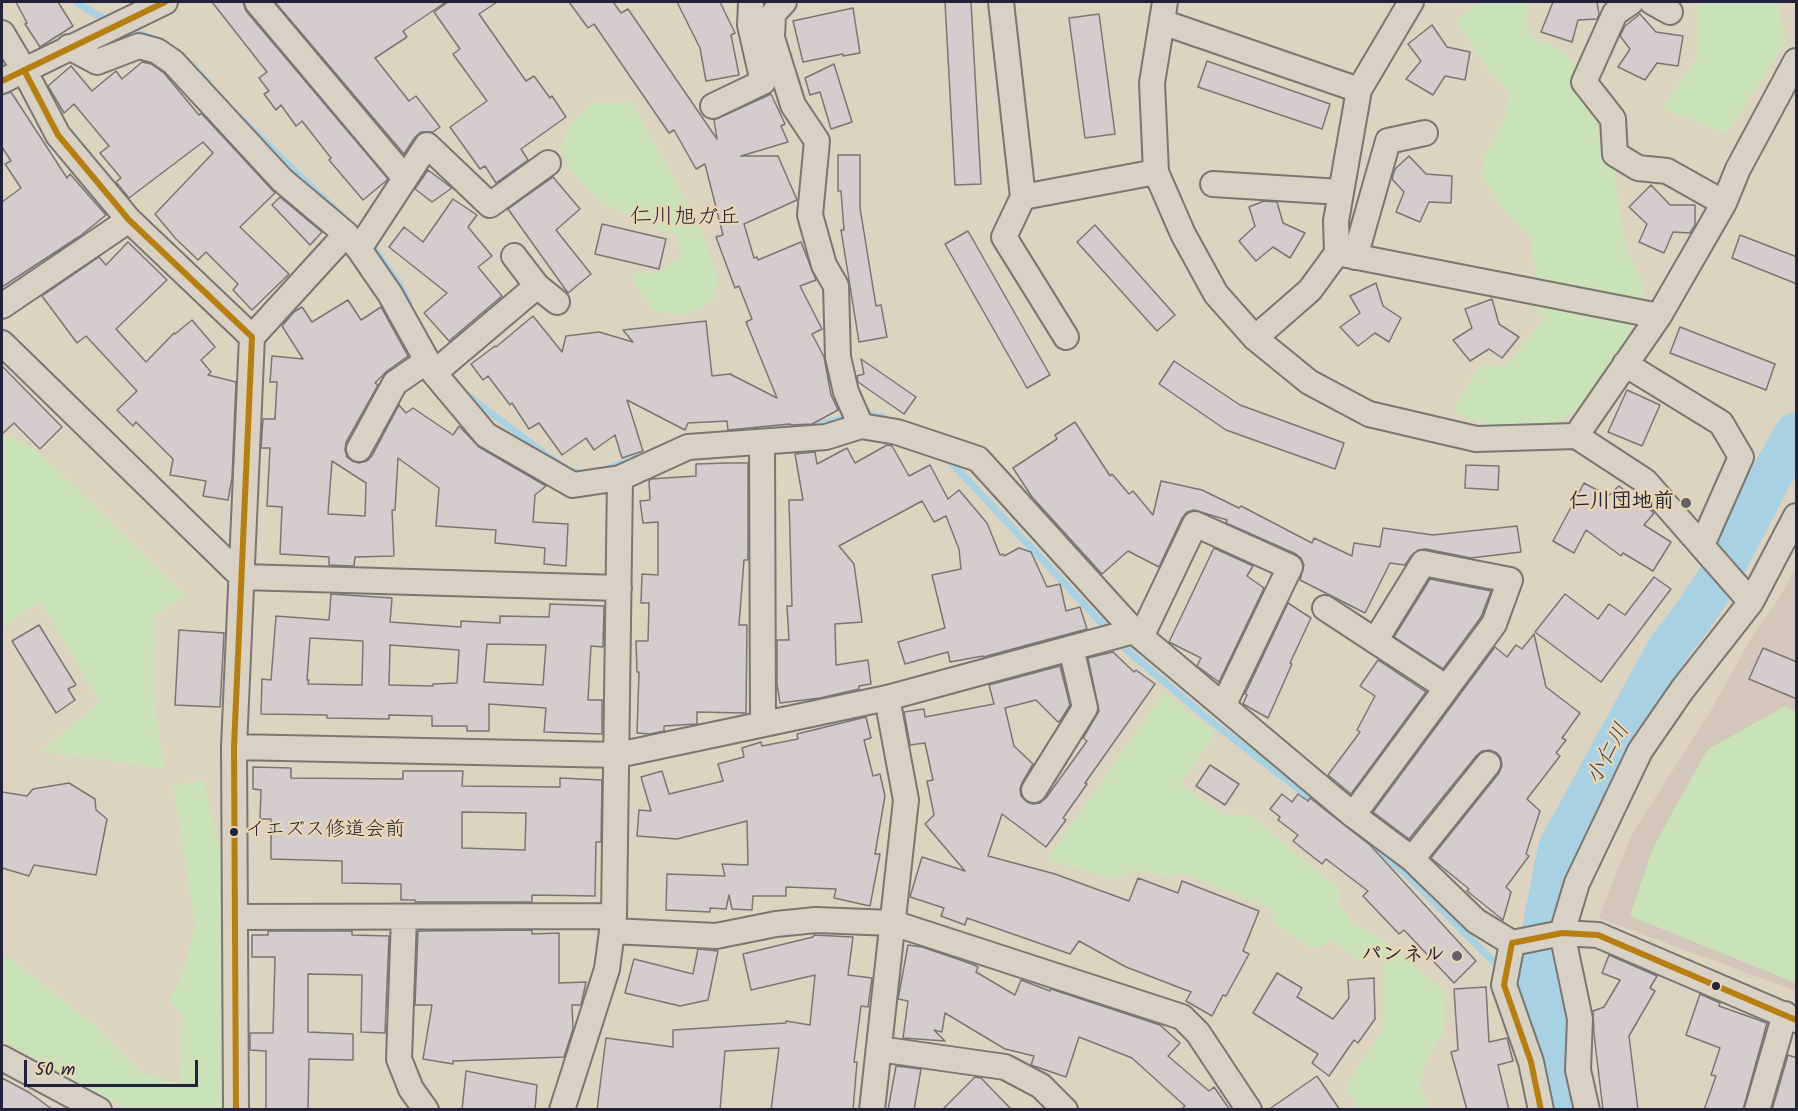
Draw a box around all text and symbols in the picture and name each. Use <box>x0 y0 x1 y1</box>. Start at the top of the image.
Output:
district label: 仁川旭ガ丘 <box>630 206 740 232</box>
place label: 仁川団地前 <box>1569 490 1674 516</box>
marker: 仁川団地前 <box>1679 496 1693 510</box>
water label: 小仁川 <box>1582 720 1638 790</box>
place label: イエズス修道会前 <box>245 820 405 844</box>
marker: イエズス修道会前 <box>228 826 240 838</box>
place label: パンネル <box>1361 943 1445 969</box>
marker: パンネル <box>1450 949 1464 963</box>
unlabelled marker <box>1710 980 1722 992</box>
scale bar <box>27 1048 201 1086</box>
text: 50 m <box>35 1056 75 1085</box>

